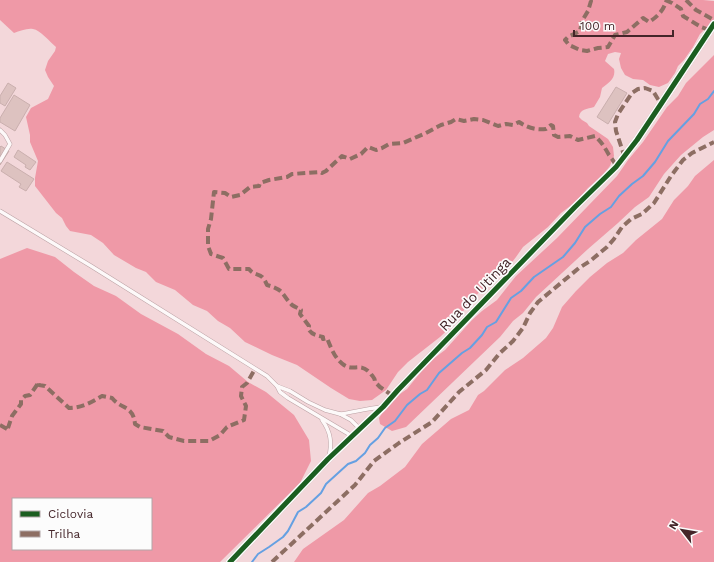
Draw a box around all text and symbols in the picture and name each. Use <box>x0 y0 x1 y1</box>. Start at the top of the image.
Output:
scale bar <box>574 12 673 38</box>
text: 100 m <box>580 19 615 33</box>
street label: Rua do Utinga <box>436 254 514 334</box>
legend <box>12 498 152 550</box>
text: Ciclovia <box>48 507 93 521</box>
north arrow <box>662 510 702 550</box>
text: N <box>666 518 682 532</box>
text: Trilha <box>48 527 81 541</box>

